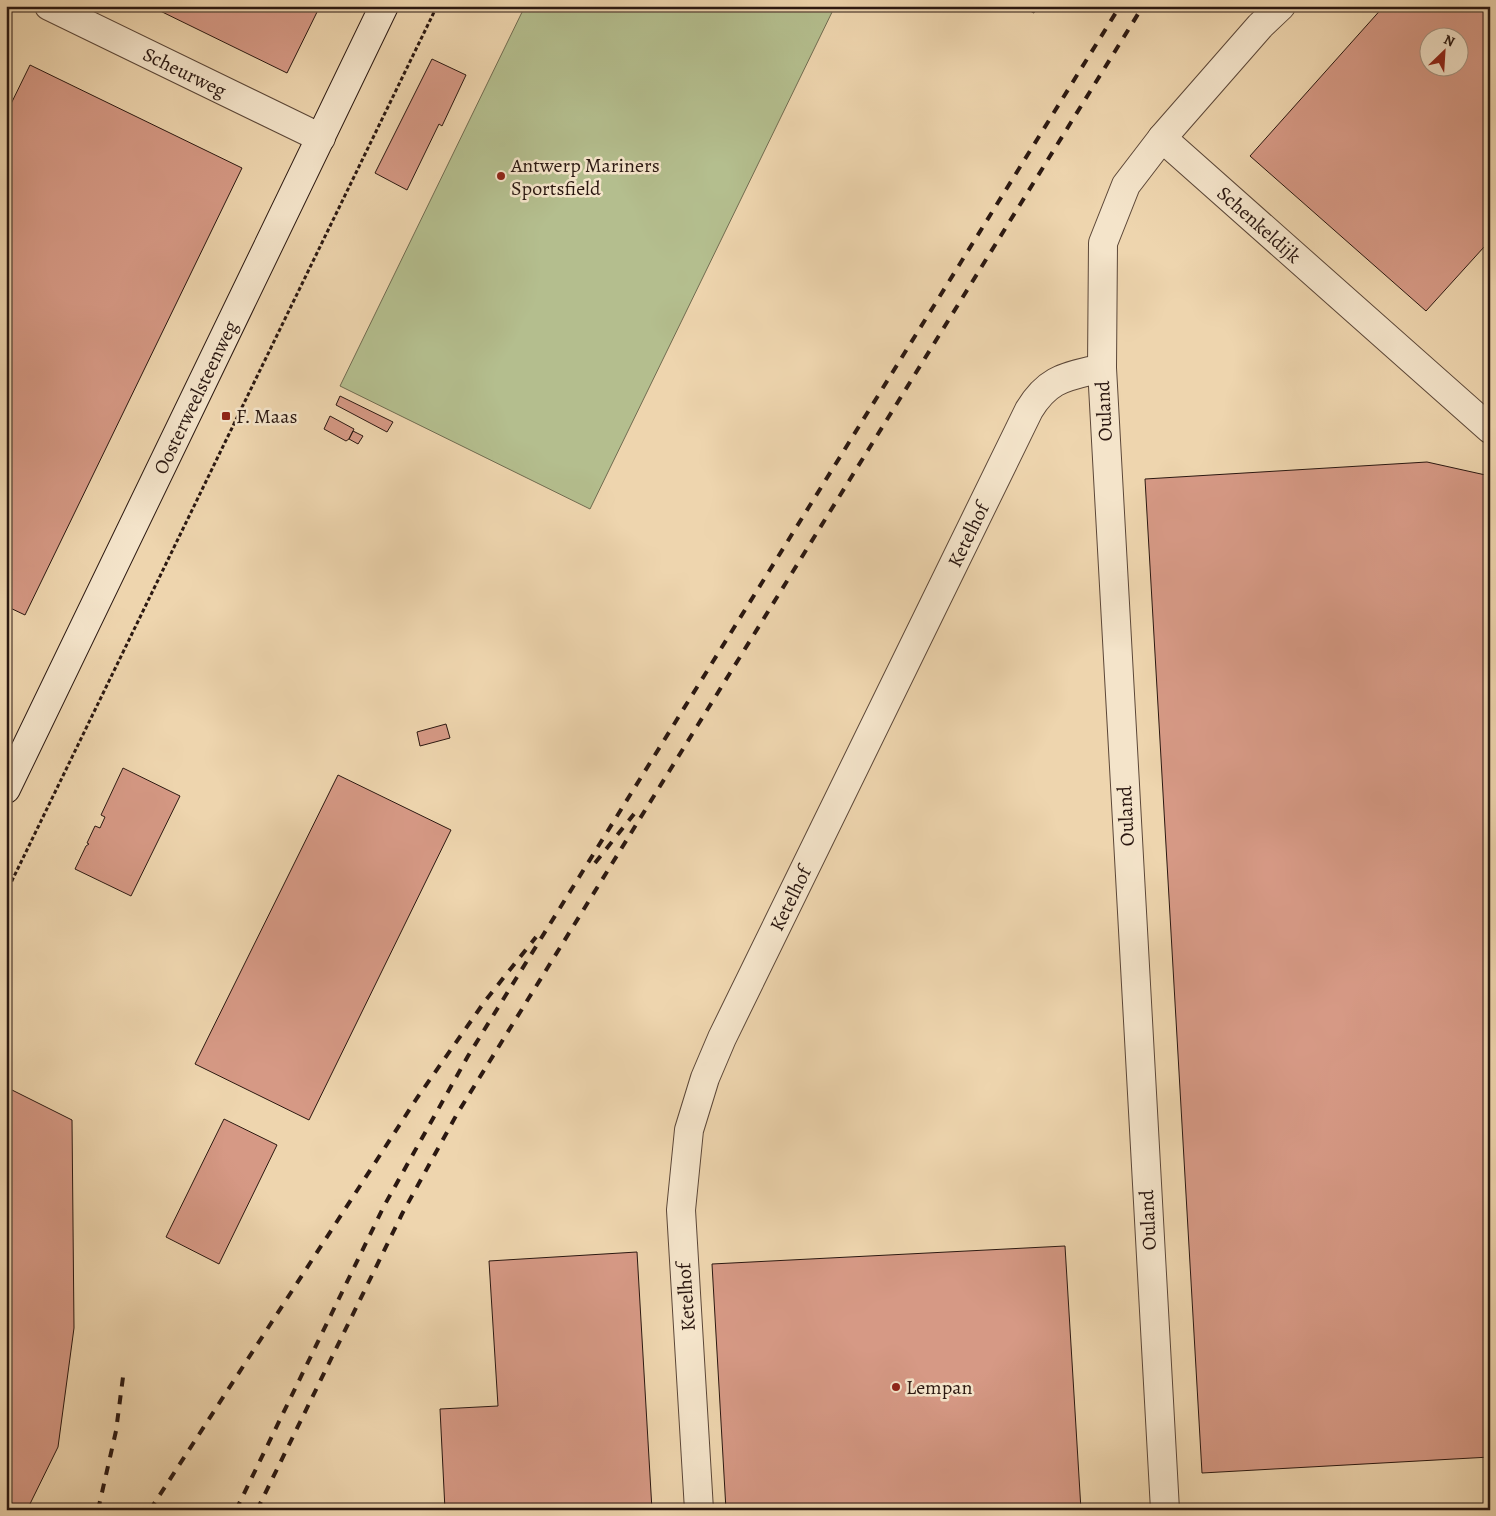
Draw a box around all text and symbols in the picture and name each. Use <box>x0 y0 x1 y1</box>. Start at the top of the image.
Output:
north arrow <box>1418 28 1468 78</box>
text: N <box>1441 30 1458 51</box>
street label: Scheurweg <box>139 40 231 104</box>
place label: Antwerp Mariners Sportsfield <box>510 152 660 202</box>
marker: Antwerp Mariners Sportsfield <box>495 170 507 182</box>
street label: Schenkeldijk <box>1211 180 1307 269</box>
street label: Oosterweelsteenweg <box>146 316 244 479</box>
street label: Ouland <box>1089 380 1119 442</box>
place label: F. Maas <box>236 403 298 430</box>
marker: F. Maas <box>220 410 232 422</box>
street label: Ketelhof <box>941 495 997 572</box>
street label: Ouland <box>1111 785 1141 847</box>
street label: Ketelhof <box>763 859 819 935</box>
street label: Ouland <box>1133 1189 1163 1251</box>
street label: Ketelhof <box>670 1258 702 1332</box>
place label: Lempan <box>906 1374 973 1401</box>
marker: Lempan <box>890 1381 902 1393</box>

